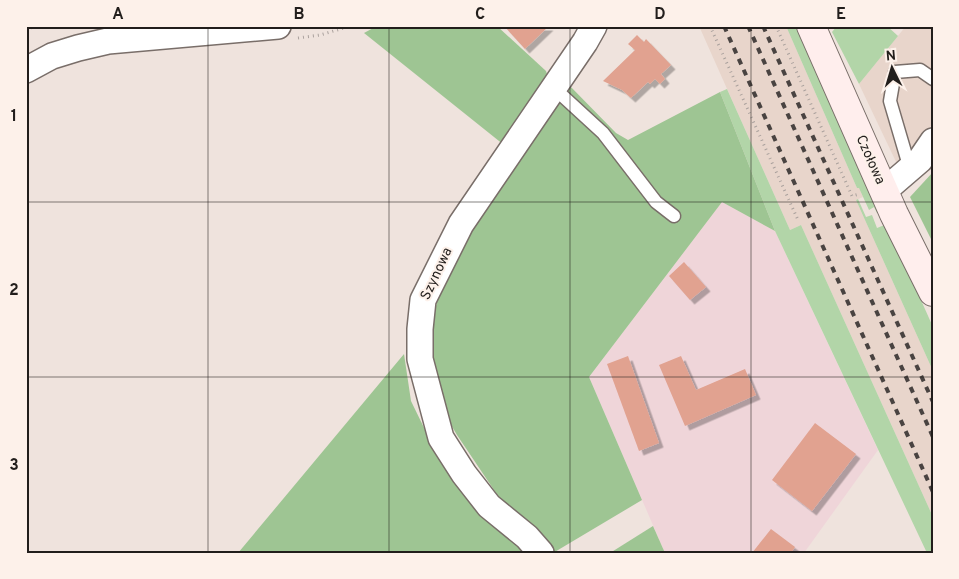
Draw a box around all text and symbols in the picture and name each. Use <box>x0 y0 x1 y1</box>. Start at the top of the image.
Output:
text: A <box>112 5 124 25</box>
text: B <box>293 5 305 25</box>
text: C <box>475 5 485 25</box>
text: D <box>654 5 666 25</box>
text: E <box>836 5 846 25</box>
north arrow <box>866 42 916 92</box>
text: N <box>885 48 897 65</box>
text: 1 <box>11 107 17 127</box>
street label: Czołowa <box>852 133 888 187</box>
street label: Szynowa <box>417 245 457 303</box>
text: 2 <box>9 281 19 301</box>
text: 3 <box>9 456 19 476</box>

